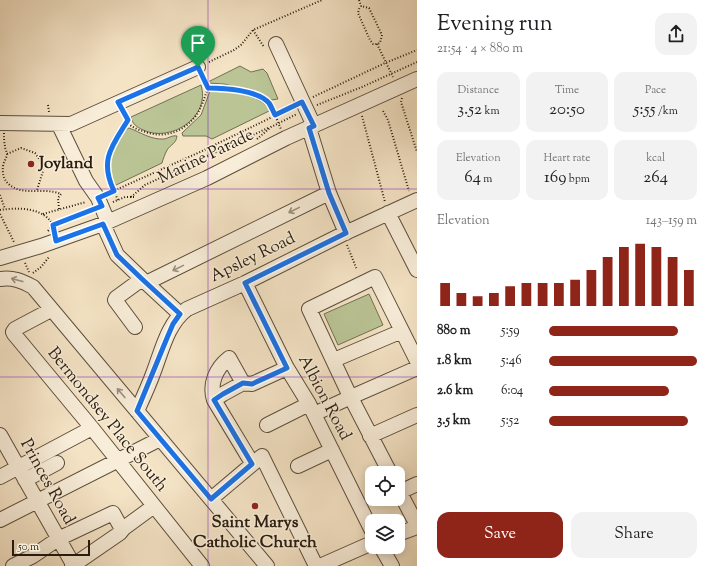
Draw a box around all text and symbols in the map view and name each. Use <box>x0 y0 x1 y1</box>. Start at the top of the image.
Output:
text: Evening run <box>437 9 553 41</box>
button: share <box>655 13 697 55</box>
pin <box>181 26 215 67</box>
icon: arrive <box>187 32 209 54</box>
text: 21:54 · 4 × 880 m <box>437 40 523 58</box>
text: Distance <box>458 82 499 98</box>
text: Time <box>555 82 579 98</box>
text: Pace <box>645 82 666 98</box>
text: 3.52 <box>457 98 482 122</box>
text: 20:50 <box>549 98 585 122</box>
text: 5:55 <box>634 98 656 122</box>
text: km <box>482 103 500 119</box>
text: /km <box>656 103 678 119</box>
street label: Marine Parade <box>154 123 258 191</box>
text: Elevation <box>456 150 501 166</box>
text: Heart rate <box>544 150 590 166</box>
text: kcal <box>646 150 665 166</box>
place label: Joyland <box>37 152 94 176</box>
marker: Joyland <box>26 159 36 169</box>
text: 64 <box>464 166 481 190</box>
text: 169 <box>544 166 567 190</box>
text: 264 <box>643 166 668 190</box>
text: m <box>481 171 492 187</box>
text: bpm <box>567 171 590 187</box>
one-way arrow <box>288 207 300 214</box>
text: Elevation <box>437 212 490 230</box>
text: 143–159 m <box>646 212 697 230</box>
street label: Apsley Road <box>206 227 300 289</box>
one-way arrow <box>172 265 184 272</box>
one-way arrow <box>11 276 24 283</box>
text: 880 m <box>437 322 470 340</box>
text: 5:59 <box>501 322 520 340</box>
street label: Bermondsey Place South <box>41 342 173 498</box>
street label: Albion Road <box>291 351 357 445</box>
text: 1.8 km <box>437 352 472 370</box>
text: 5:46 <box>501 352 522 370</box>
text: 2.6 km <box>437 382 473 400</box>
text: 6:04 <box>501 382 523 400</box>
one-way arrow <box>117 387 126 398</box>
text: 3.5 km <box>437 412 471 430</box>
text: 5:52 <box>501 412 519 430</box>
street label: Princes Road <box>14 435 81 530</box>
map controls <box>365 466 405 554</box>
button: locate <box>365 466 405 506</box>
marker: Saint Marys Catholic Church <box>250 501 260 511</box>
place label: Saint Marys Catholic Church <box>193 511 317 555</box>
button: Save <box>437 512 563 558</box>
button: Share <box>571 512 697 558</box>
button: layers <box>365 514 405 554</box>
scale bar <box>12 538 90 557</box>
text: 50 m <box>18 539 39 555</box>

